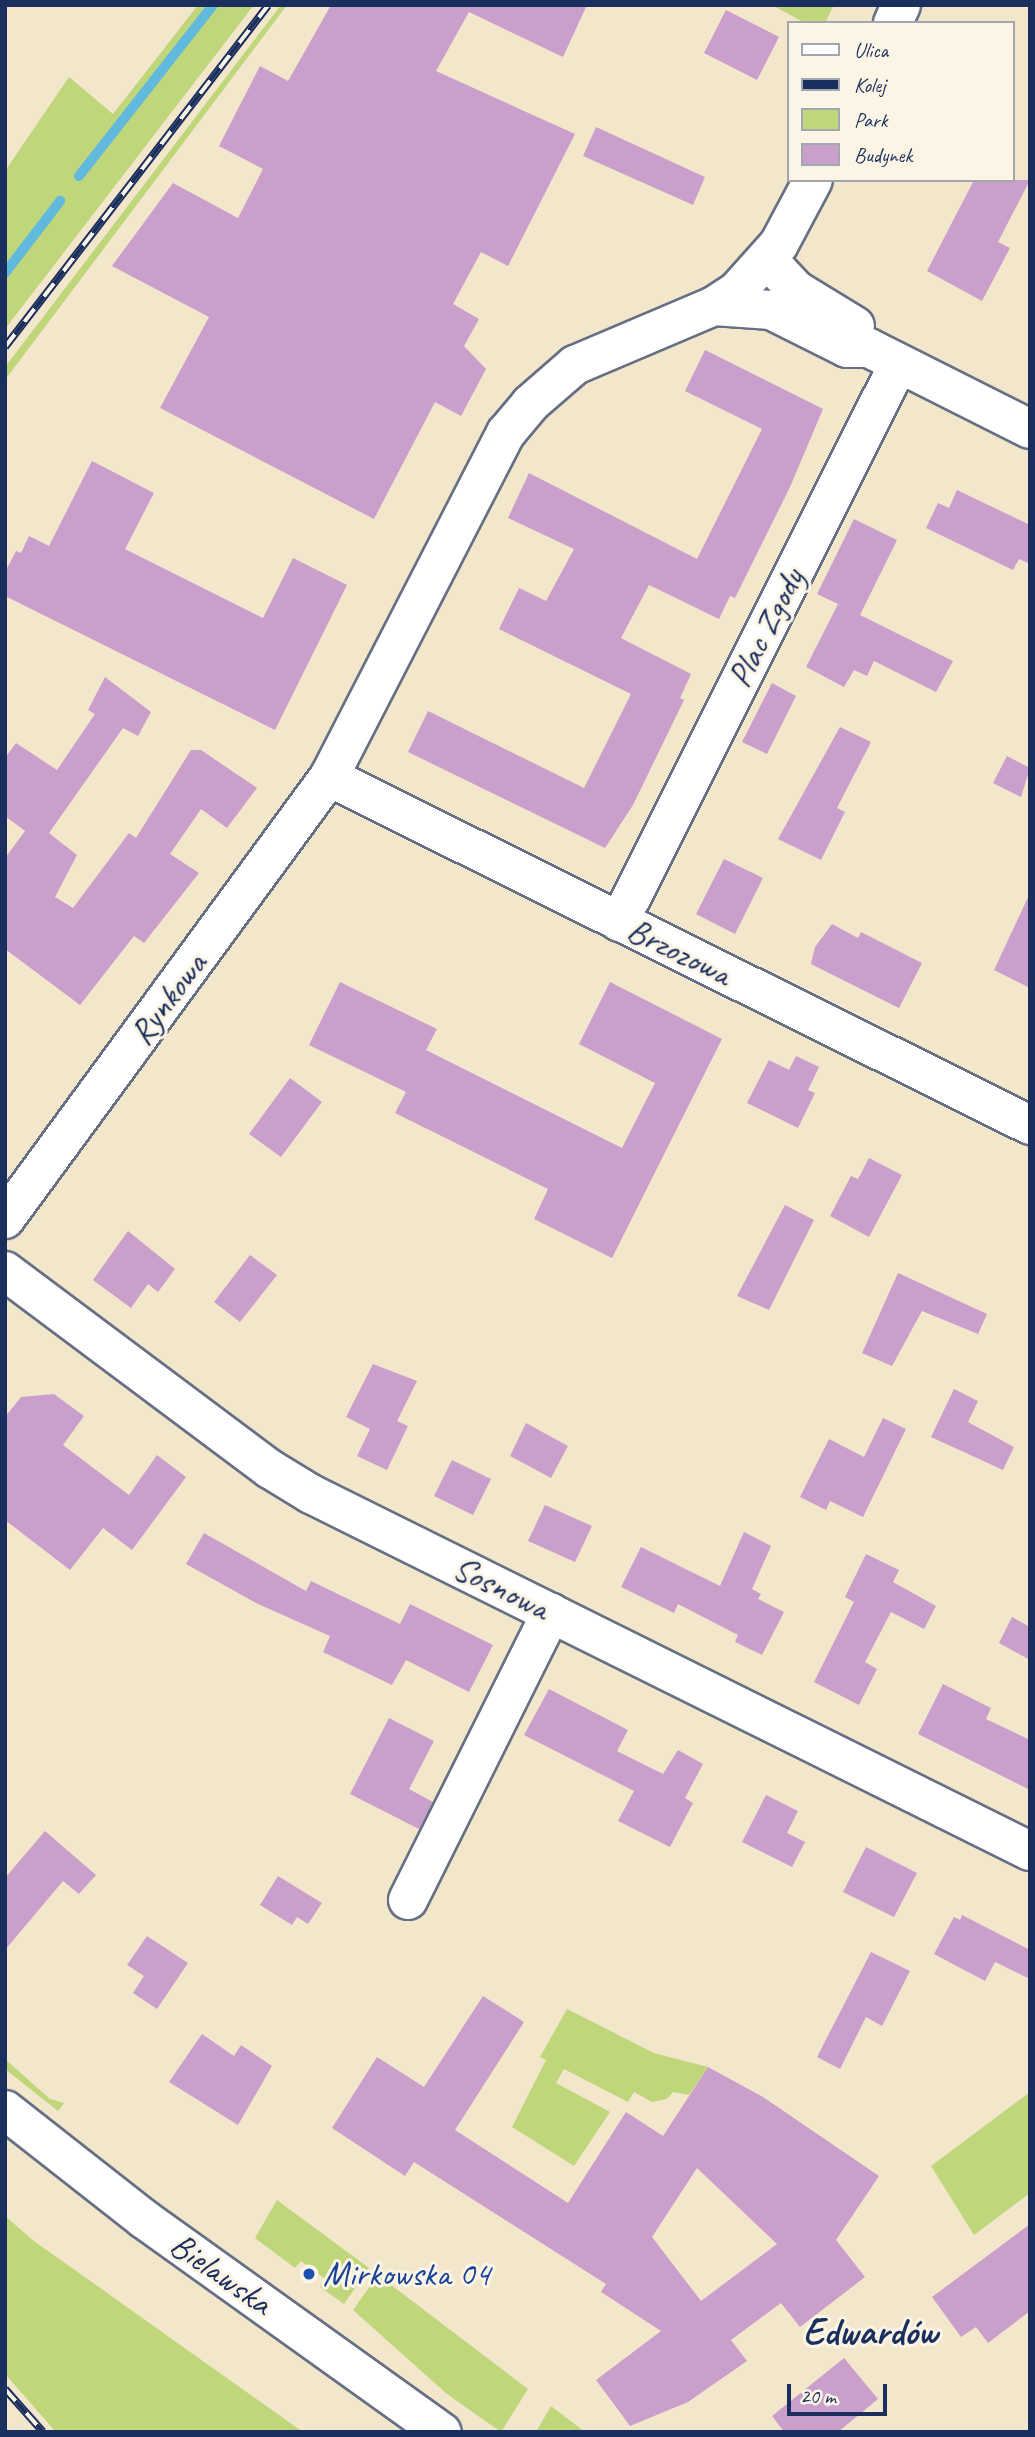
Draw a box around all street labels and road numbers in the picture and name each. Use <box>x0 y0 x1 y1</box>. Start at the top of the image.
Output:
street label: Plac Zgody <box>719 562 813 694</box>
street label: Brzozowa <box>620 909 738 995</box>
street label: Rynkowa <box>120 945 216 1053</box>
street label: Sosnowa <box>446 1547 556 1629</box>
street label: Bielawska <box>162 2224 280 2324</box>

